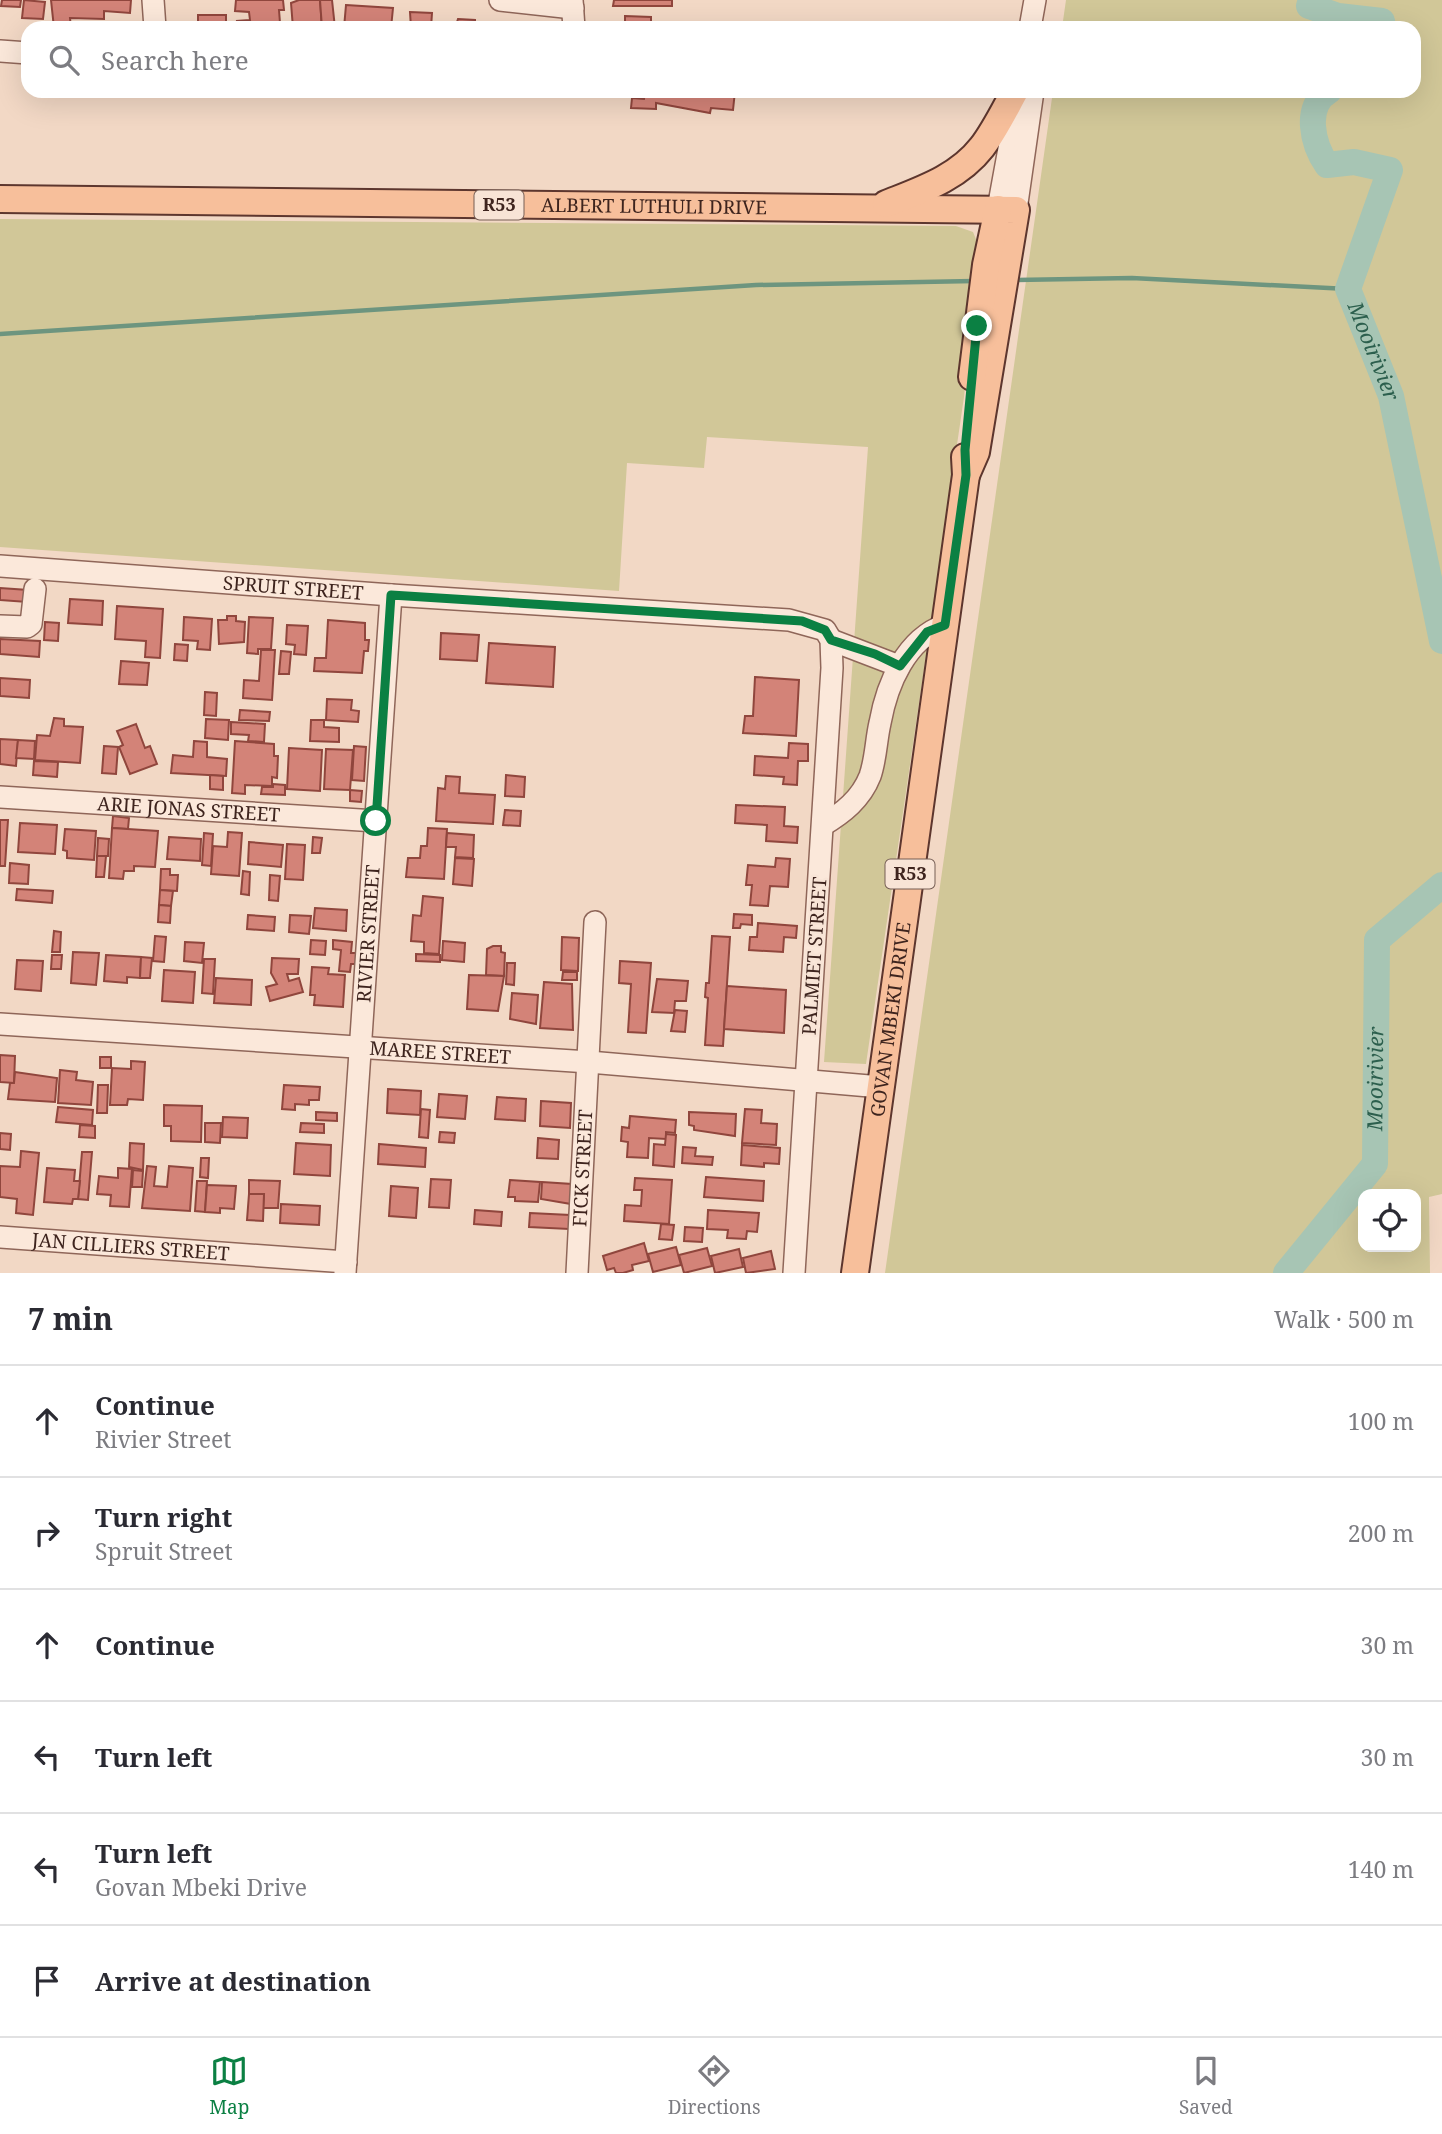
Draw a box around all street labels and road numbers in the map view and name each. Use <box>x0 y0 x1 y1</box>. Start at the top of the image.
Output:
road number: R53 <box>475 190 524 220</box>
street label: ALBERT LUTHULI DRIVE <box>541 192 767 220</box>
street label: SPRUIT STREET <box>222 570 365 606</box>
street label: ARIE JONAS STREET <box>96 790 281 828</box>
road number: R53 <box>886 860 934 888</box>
street label: RIVIER STREET <box>350 864 386 1003</box>
street label: PALMIET STREET <box>796 876 833 1036</box>
street label: GOVAN MBEKI DRIVE <box>864 920 917 1119</box>
street label: MAREE STREET <box>369 1035 512 1070</box>
street label: FICK STREET <box>566 1108 598 1228</box>
street label: JAN CILLIERS STREET <box>30 1226 231 1267</box>

